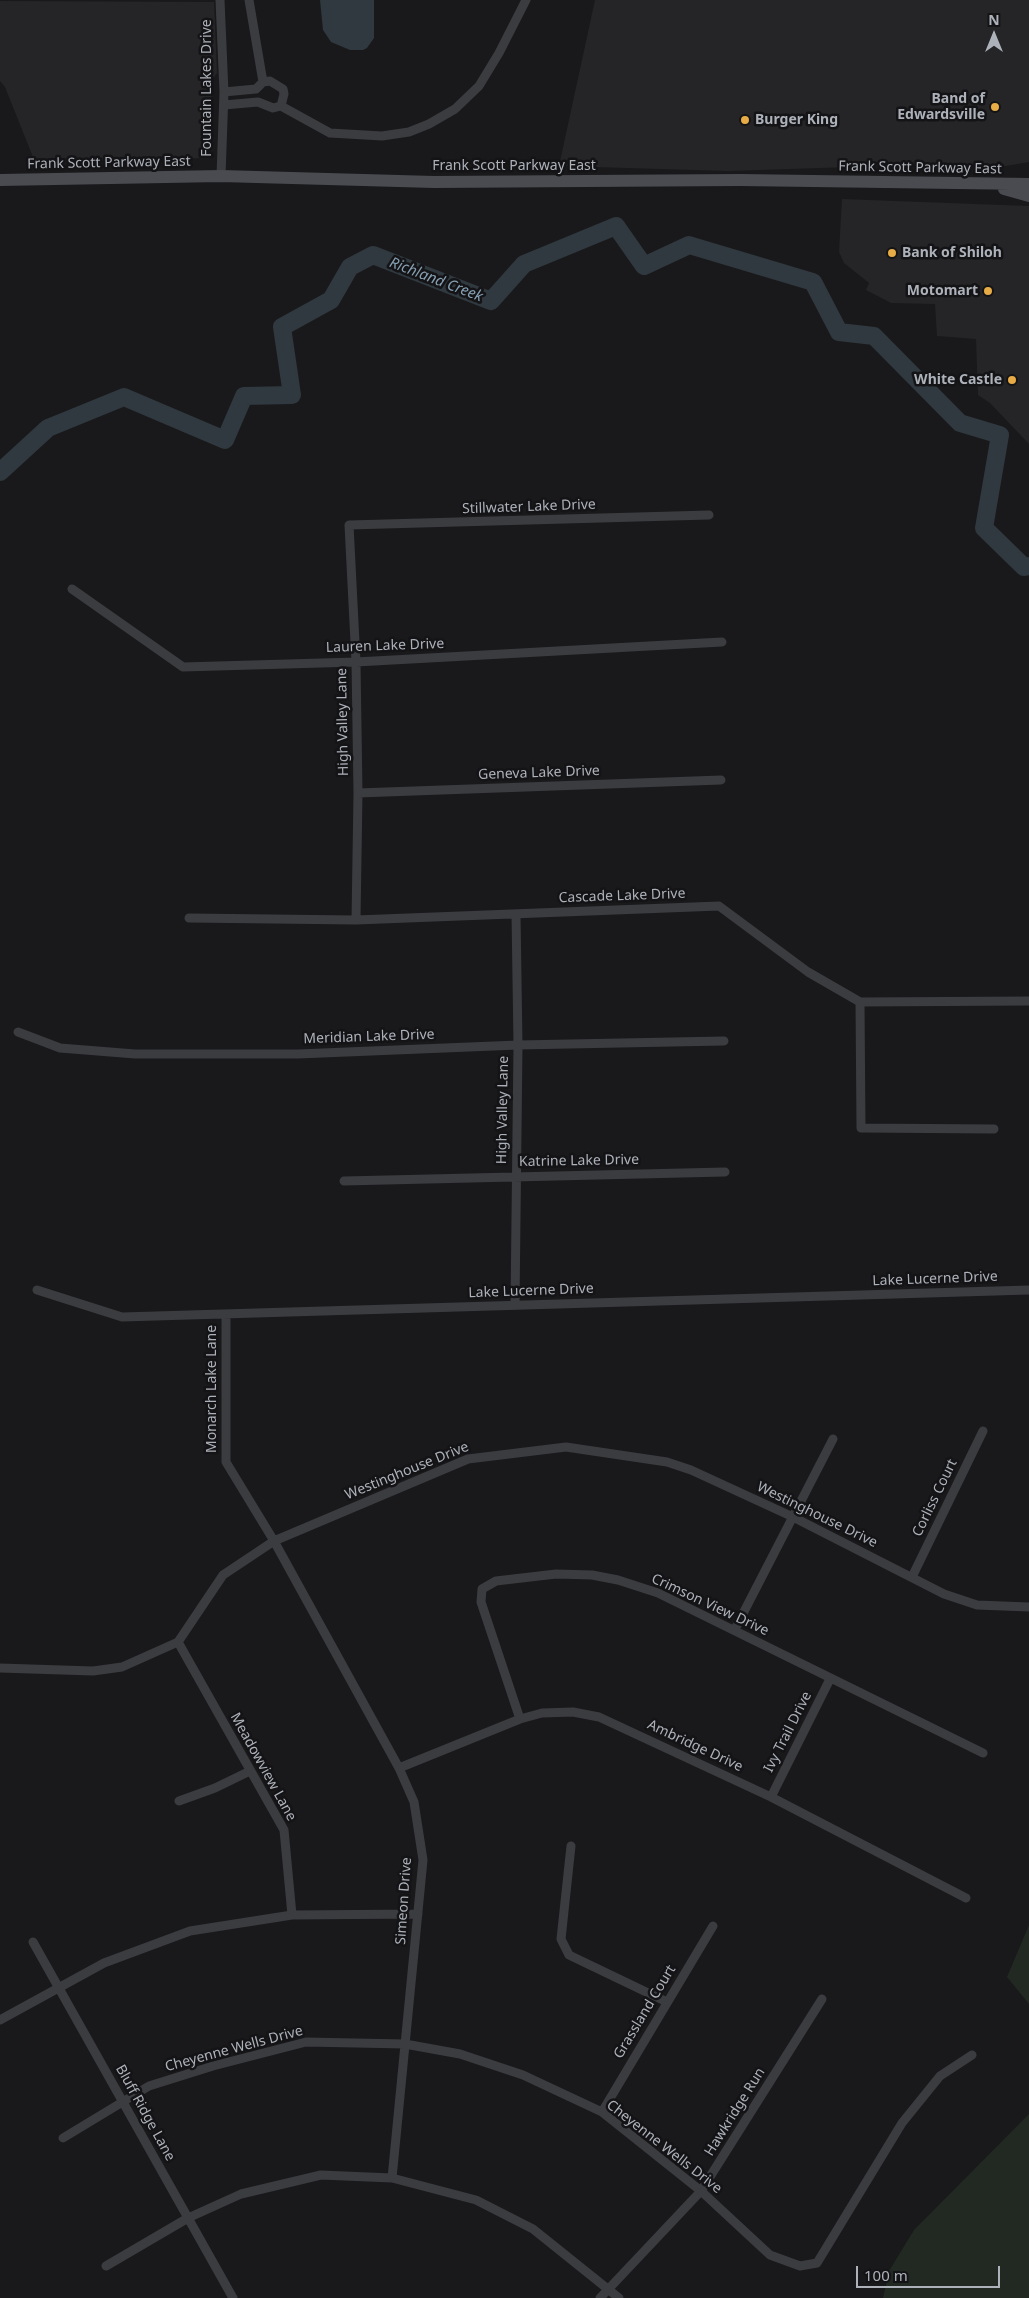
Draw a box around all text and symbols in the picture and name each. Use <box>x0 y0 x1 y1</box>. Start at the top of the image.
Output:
north arrow <box>969 10 1019 60</box>
text: N <box>988 10 1000 29</box>
street label: Fountain Lakes Drive <box>199 19 215 157</box>
place label: Band of Edwardsville <box>897 91 985 124</box>
marker: Band of Edwardsville <box>989 101 1001 113</box>
place label: Burger King <box>755 112 838 128</box>
marker: Burger King <box>739 114 751 126</box>
street label: Frank Scott Parkway East <box>27 153 191 173</box>
street label: Frank Scott Parkway East <box>432 158 596 174</box>
street label: Frank Scott Parkway East <box>838 158 1002 178</box>
place label: Bank of Shiloh <box>902 245 1002 261</box>
marker: Bank of Shiloh <box>886 247 898 259</box>
water label: Richland Creek <box>387 254 485 306</box>
place label: Motomart <box>907 283 978 299</box>
marker: Motomart <box>982 285 994 297</box>
place label: White Castle <box>914 372 1002 388</box>
marker: White Castle <box>1006 374 1018 386</box>
street label: Stillwater Lake Drive <box>462 496 596 518</box>
street label: Lauren Lake Drive <box>326 636 444 656</box>
street label: High Valley Lane <box>334 668 352 776</box>
street label: Geneva Lake Drive <box>478 762 600 784</box>
street label: Cascade Lake Drive <box>558 885 686 907</box>
street label: Meridian Lake Drive <box>303 1026 435 1048</box>
street label: High Valley Lane <box>494 1056 512 1164</box>
street label: Katrine Lake Drive <box>519 1152 639 1170</box>
street label: Lake Lucerne Drive <box>872 1268 998 1290</box>
street label: Lake Lucerne Drive <box>468 1280 594 1302</box>
street label: Monarch Lake Lane <box>204 1325 220 1453</box>
street label: Westinghouse Drive <box>343 1439 471 1503</box>
street label: Corliss Court <box>909 1456 961 1540</box>
street label: Westinghouse Drive <box>754 1479 880 1551</box>
street label: Crimson View Drive <box>649 1570 771 1640</box>
street label: Ivy Trail Drive <box>760 1689 816 1775</box>
street label: Meadowview Lane <box>226 1710 300 1824</box>
street label: Ambridge Drive <box>645 1717 745 1775</box>
street label: Simeon Drive <box>393 1857 415 1945</box>
street label: Grassland Court <box>610 1962 680 2062</box>
street label: Cheyenne Wells Drive <box>163 2023 305 2075</box>
street label: Bluff Ridge Lane <box>112 2062 178 2164</box>
street label: Hawkridge Run <box>701 2065 769 2159</box>
street label: Cheyenne Wells Drive <box>603 2097 725 2197</box>
scale bar <box>859 2256 1003 2288</box>
text: 100 m <box>864 2265 908 2285</box>

